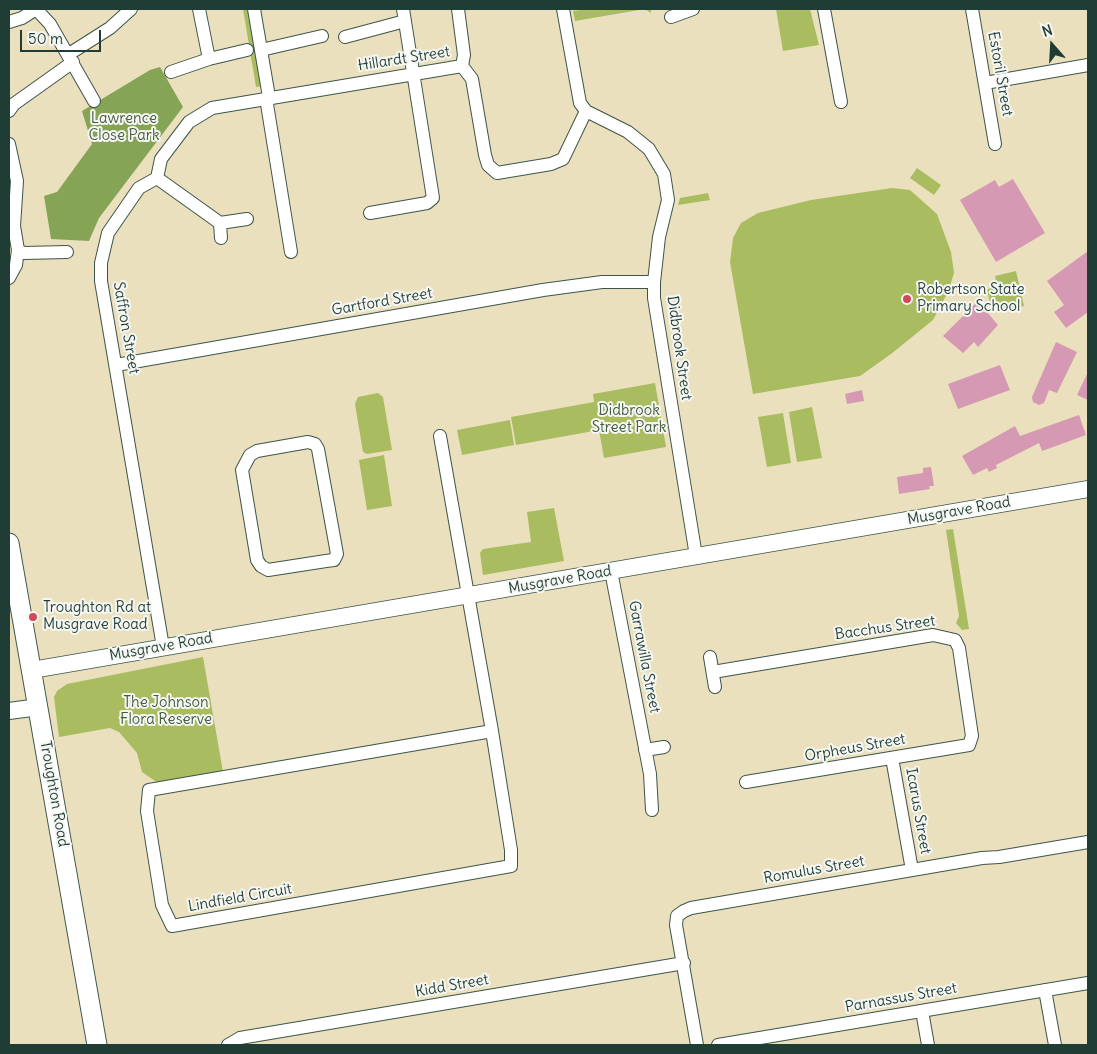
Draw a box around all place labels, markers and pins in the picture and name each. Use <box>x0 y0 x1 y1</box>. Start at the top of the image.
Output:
place label: Robertson State Primary School <box>917 281 1025 316</box>
marker: Robertson State Primary School <box>901 293 913 305</box>
place label: Troughton Rd at Musgrave Road <box>43 599 151 634</box>
marker: Troughton Rd at Musgrave Road <box>27 611 39 623</box>

